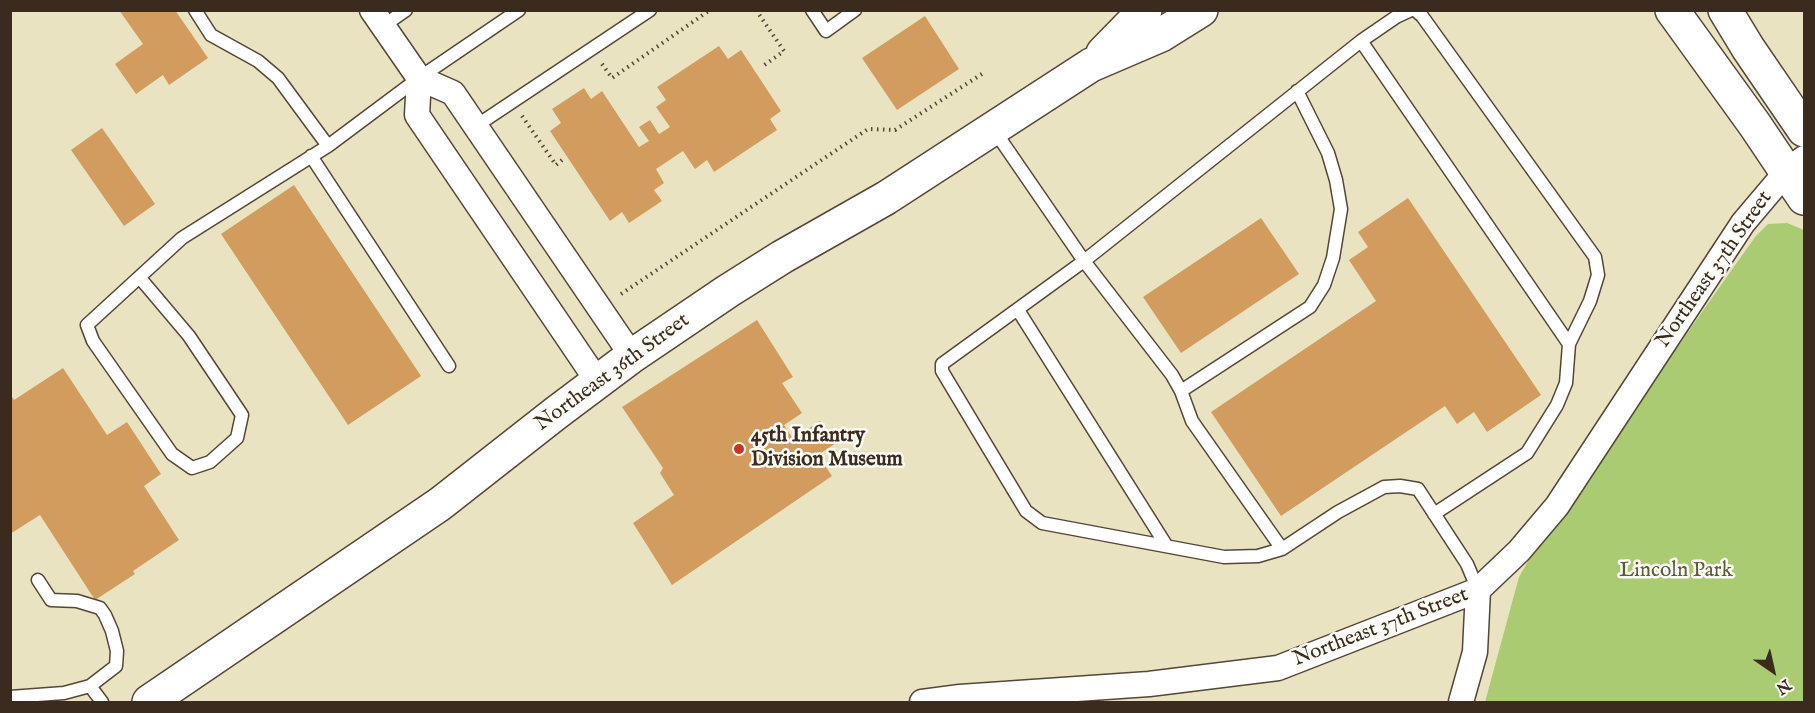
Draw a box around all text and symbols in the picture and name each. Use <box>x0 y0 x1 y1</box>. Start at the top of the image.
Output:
street label: Northeast 37th Street <box>1651 187 1779 353</box>
street label: Northeast 36th Street <box>531 309 695 437</box>
place label: 45th Infantry Division Museum <box>751 424 903 474</box>
marker: 45th Infantry Division Museum <box>732 442 746 456</box>
park label: Lincoln Park <box>1619 559 1733 585</box>
street label: Northeast 37th Street <box>1290 583 1472 673</box>
north arrow <box>1743 641 1803 701</box>
text: N <box>1772 674 1794 698</box>

